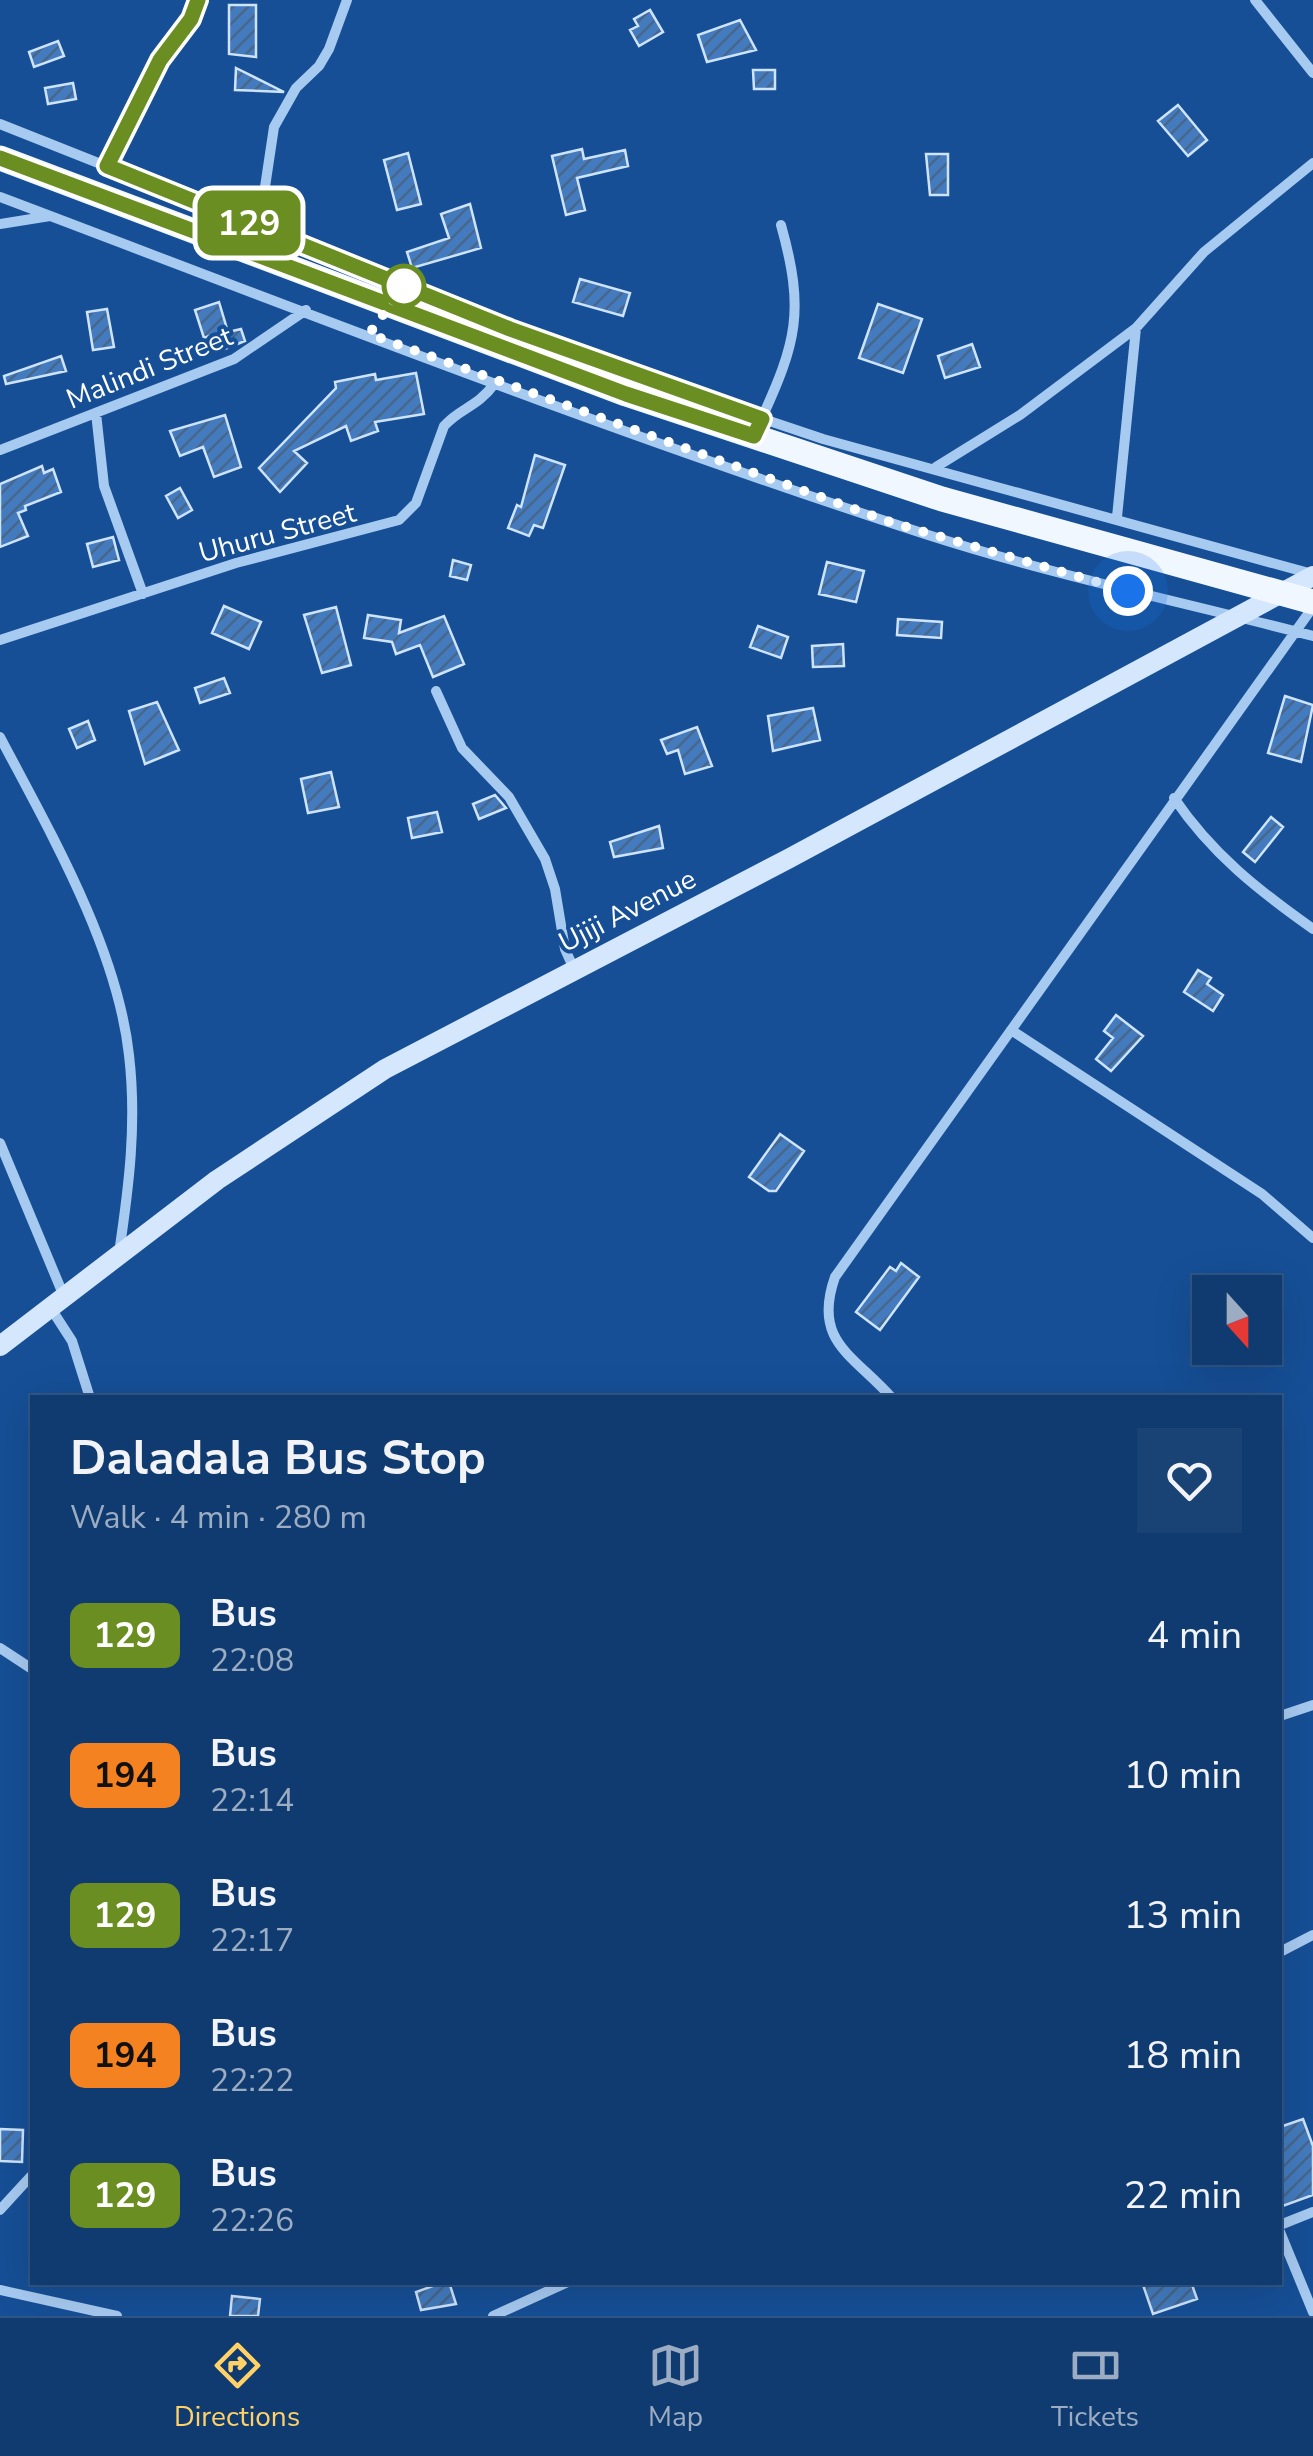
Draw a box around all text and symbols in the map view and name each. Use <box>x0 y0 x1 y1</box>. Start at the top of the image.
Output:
line badge: 129 <box>192 190 306 256</box>
text: 129 <box>217 200 281 247</box>
unlabelled marker <box>383 265 425 307</box>
street label: Malindi Street <box>61 317 238 418</box>
street label: Uhuru Street <box>194 494 360 572</box>
your location <box>1103 566 1153 616</box>
street label: Ujiji Avenue <box>552 860 703 962</box>
north arrow <box>1192 1275 1282 1365</box>
map controls <box>1192 1275 1282 1365</box>
text: Daladala Bus Stop <box>70 1425 486 1491</box>
button: heart <box>1137 1428 1242 1533</box>
text: Walk · 4 min · 280 m <box>70 1496 367 1539</box>
text: Bus <box>210 1588 277 1639</box>
text: 4 min <box>1147 1610 1242 1661</box>
text: 129 <box>93 1612 157 1659</box>
text: 22:08 <box>210 1639 294 1682</box>
text: Bus <box>210 1728 277 1779</box>
text: 10 min <box>1124 1750 1242 1801</box>
text: 194 <box>93 1752 157 1799</box>
text: 22:14 <box>210 1779 294 1822</box>
text: Bus <box>210 1868 277 1919</box>
text: 13 min <box>1124 1890 1242 1941</box>
text: 129 <box>93 1892 157 1939</box>
text: 22:17 <box>210 1919 294 1962</box>
text: Bus <box>210 2008 277 2059</box>
text: 18 min <box>1124 2030 1242 2081</box>
text: 194 <box>93 2032 157 2079</box>
text: 22:22 <box>210 2059 294 2102</box>
text: Bus <box>210 2148 277 2199</box>
text: 22 min <box>1124 2170 1242 2221</box>
text: 129 <box>93 2172 157 2219</box>
text: 22:26 <box>210 2199 294 2242</box>
tab: Directions <box>174 2338 300 2436</box>
tab: Map <box>648 2338 703 2436</box>
tab: Tickets <box>1051 2338 1139 2436</box>

